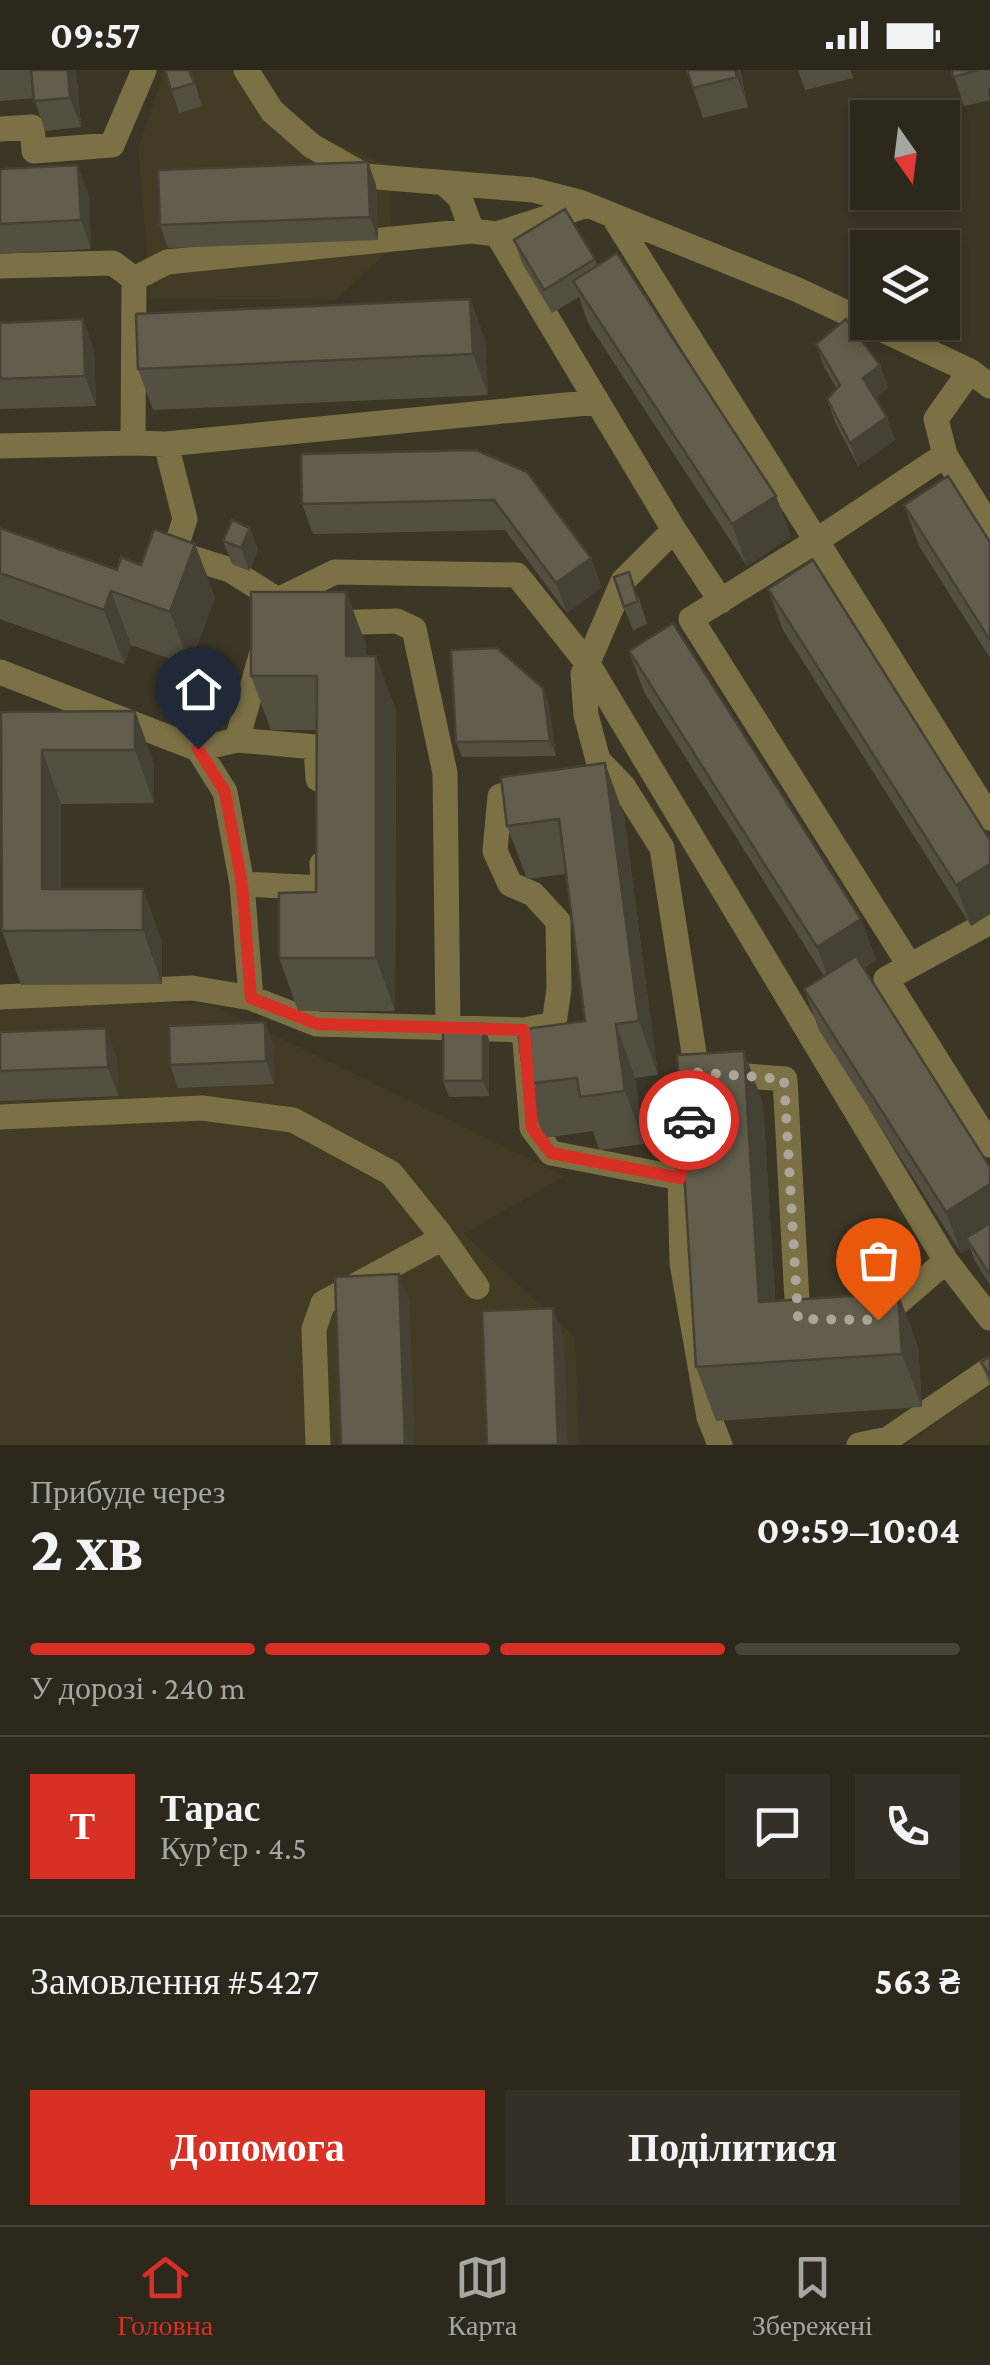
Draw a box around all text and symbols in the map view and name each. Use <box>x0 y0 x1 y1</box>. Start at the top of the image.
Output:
text: 09:57 <box>50 14 141 56</box>
north arrow <box>850 100 960 210</box>
map controls <box>850 100 960 340</box>
button: layers <box>850 230 960 340</box>
pin <box>156 647 241 750</box>
icon: home <box>171 662 226 717</box>
courier <box>639 1070 739 1170</box>
icon: car <box>662 1093 717 1148</box>
pin <box>836 1218 921 1321</box>
icon: bag <box>851 1233 906 1288</box>
text: Прибуде через <box>30 1474 225 1510</box>
text: 09:59–10:04 <box>757 1509 960 1551</box>
text: 2 хв <box>30 1512 143 1584</box>
text: У дорозі · 240 m <box>30 1670 246 1706</box>
button: chat <box>725 1774 830 1879</box>
button: phone <box>855 1774 960 1879</box>
text: Тарас <box>160 1787 260 1829</box>
text: Т <box>70 1805 95 1847</box>
text: Кур’єр · 4.5 <box>160 1830 307 1866</box>
text: Замовлення #5427 <box>30 1960 319 2002</box>
text: 563 ₴ <box>874 1960 960 2002</box>
button: Допомога <box>30 2090 485 2205</box>
button: Поділитися <box>505 2090 960 2205</box>
tab: Головна <box>117 2250 213 2342</box>
tab: Карта <box>448 2250 517 2342</box>
tab: Збережені <box>752 2250 873 2342</box>

